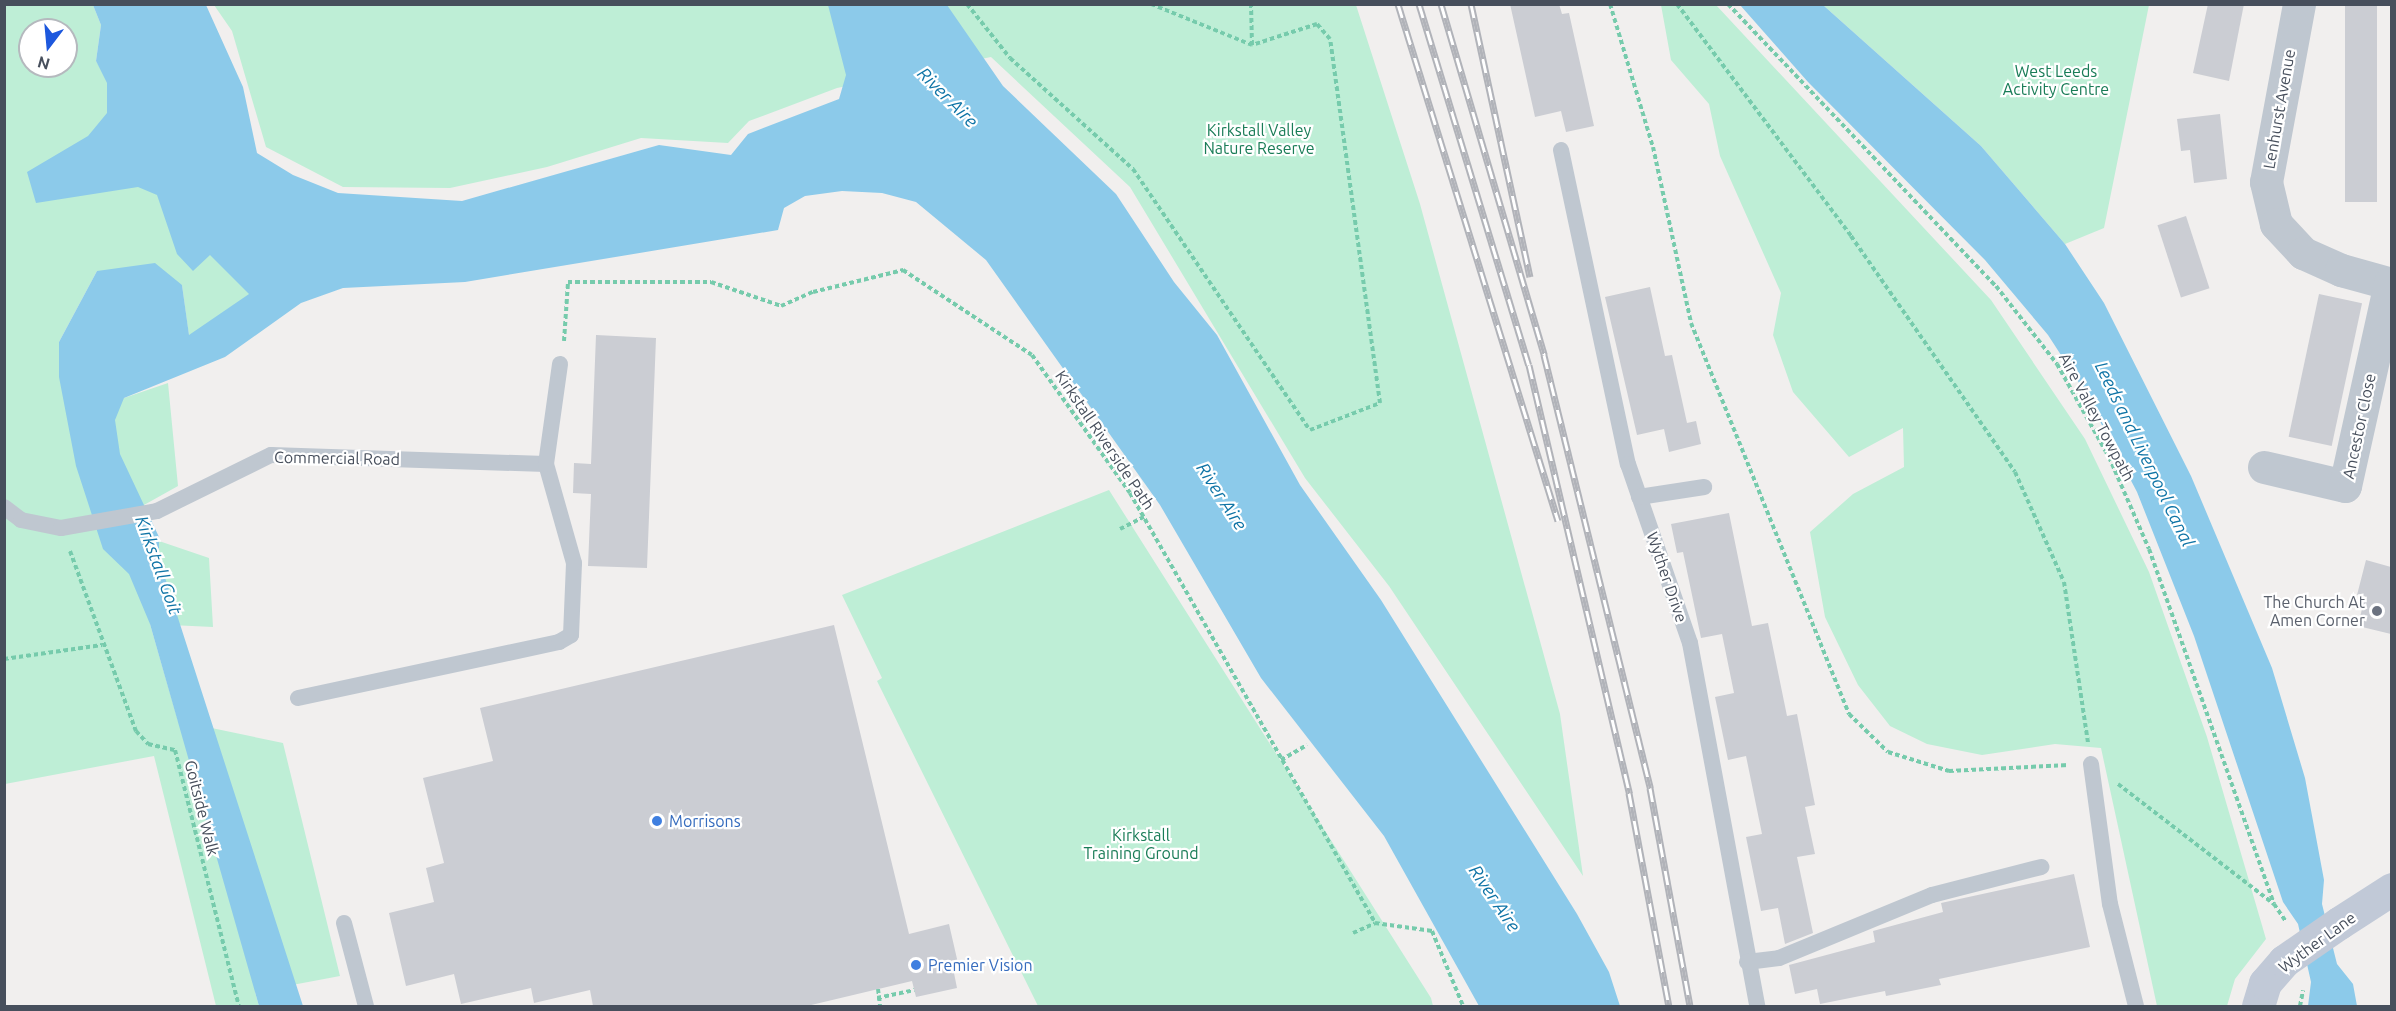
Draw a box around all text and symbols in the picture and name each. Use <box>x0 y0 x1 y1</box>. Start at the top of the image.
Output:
north arrow <box>18 18 78 78</box>
street label: Lenhurst Avenue <box>2259 48 2299 170</box>
text: N <box>35 53 52 74</box>
park label: West Leeds Activity Centre <box>2003 61 2109 99</box>
water label: River Aire <box>913 62 983 132</box>
park label: Kirkstall Valley Nature Reserve <box>1203 120 1315 158</box>
street label: Aire Valley Towpath <box>2055 350 2139 484</box>
water label: Leeds and Liverpool Canal <box>2091 358 2199 550</box>
street label: Kirkstall Riverside Path <box>1051 367 1159 513</box>
street label: Ancestor Close <box>2338 372 2380 480</box>
street label: Commercial Road <box>274 447 400 469</box>
water label: River Aire <box>1192 458 1252 534</box>
water label: Kirkstall Goit <box>131 513 187 617</box>
street label: Wyther Drive <box>1643 529 1691 625</box>
place label: The Church At Amen Corner <box>2263 592 2365 630</box>
marker: The Church At Amen Corner <box>2370 604 2384 618</box>
street label: Goitside Walk <box>181 758 223 858</box>
place label: Morrisons <box>669 811 741 831</box>
marker: Morrisons <box>650 814 664 828</box>
park label: Kirkstall Training Ground <box>1083 825 1199 863</box>
water label: River Aire <box>1465 860 1525 936</box>
street label: Wyther Lane <box>2275 908 2359 976</box>
place label: Premier Vision <box>928 955 1033 975</box>
marker: Premier Vision <box>909 958 923 972</box>

